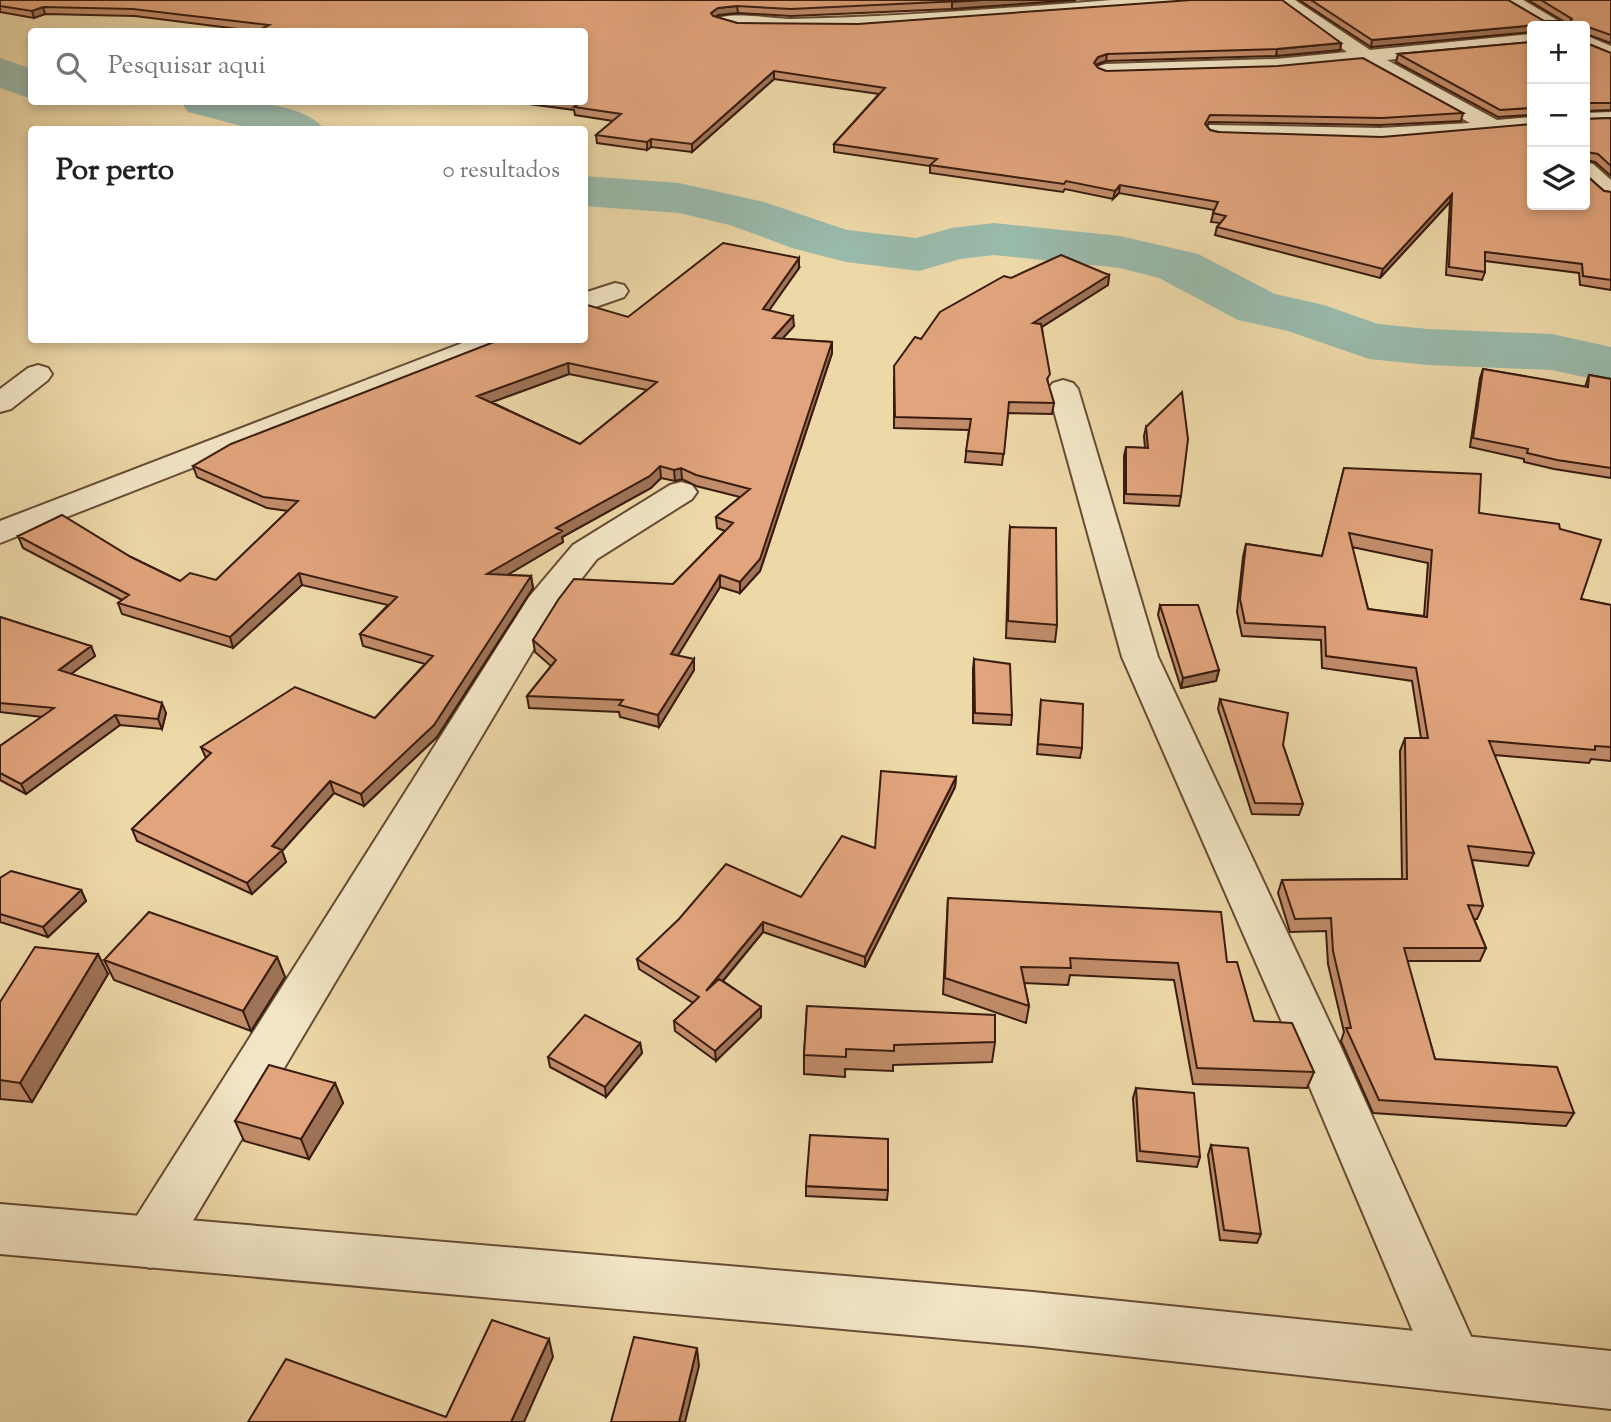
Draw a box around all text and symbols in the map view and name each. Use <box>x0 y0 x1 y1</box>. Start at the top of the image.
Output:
map controls <box>1527 21 1590 210</box>
button: + <box>1527 21 1590 84</box>
search box <box>28 28 588 105</box>
icon: search <box>52 48 90 86</box>
text: Pesquisar aqui <box>108 48 266 85</box>
button: − <box>1527 84 1590 147</box>
button: layers <box>1527 147 1590 210</box>
text: Por perto <box>56 150 174 193</box>
text: 0 resultados <box>443 155 560 188</box>

